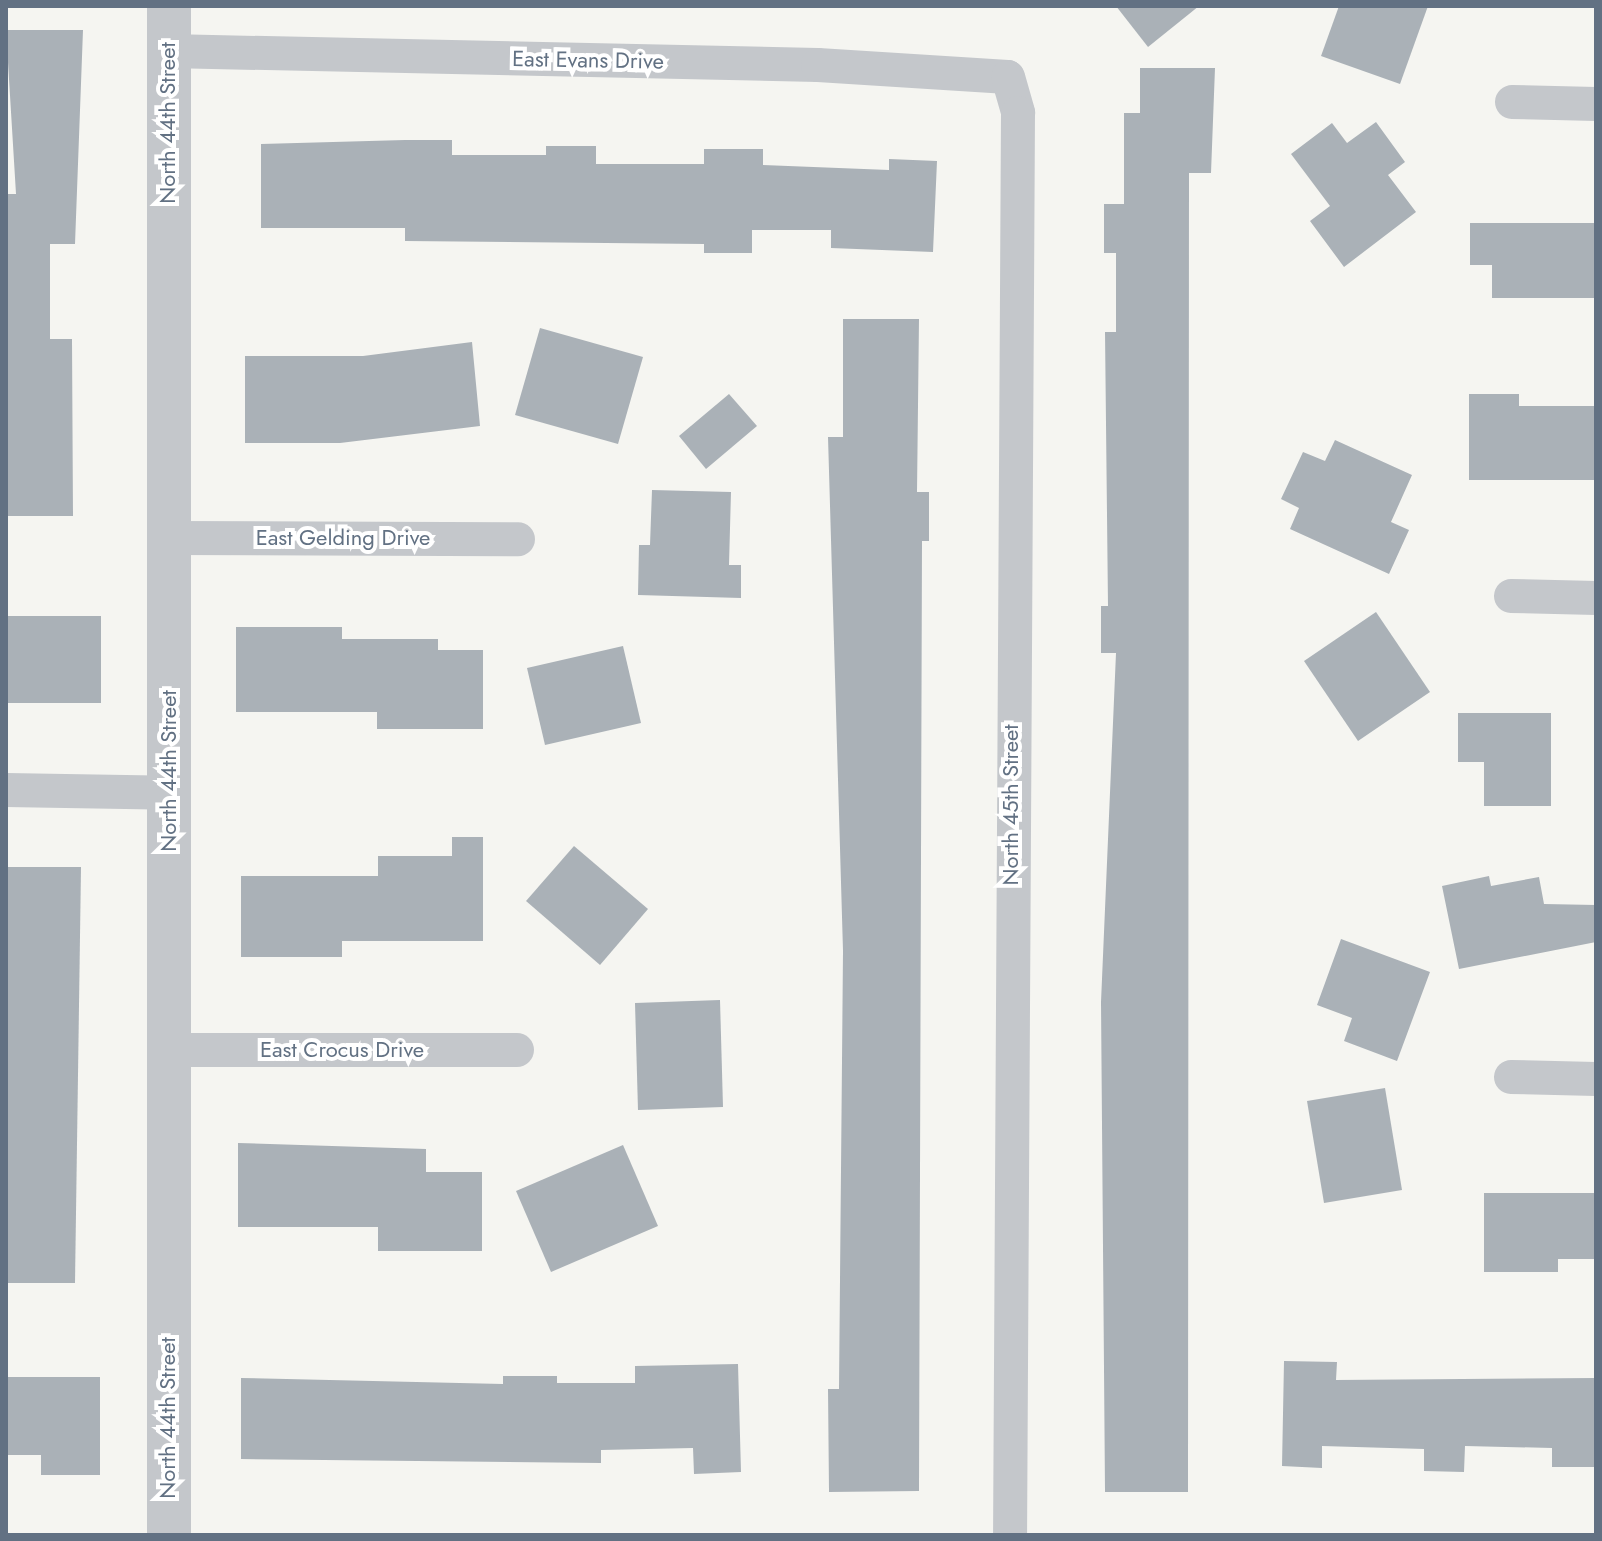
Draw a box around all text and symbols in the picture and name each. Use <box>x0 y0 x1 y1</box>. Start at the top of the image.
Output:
street label: North 44th Street <box>155 42 181 204</box>
street label: East Evans Drive <box>512 45 664 75</box>
street label: East Gelding Drive <box>256 525 430 551</box>
street label: North 44th Street <box>156 690 182 852</box>
street label: North 45th Street <box>998 724 1024 886</box>
street label: East Crocus Drive <box>260 1037 424 1063</box>
street label: North 44th Street <box>155 1337 181 1499</box>

